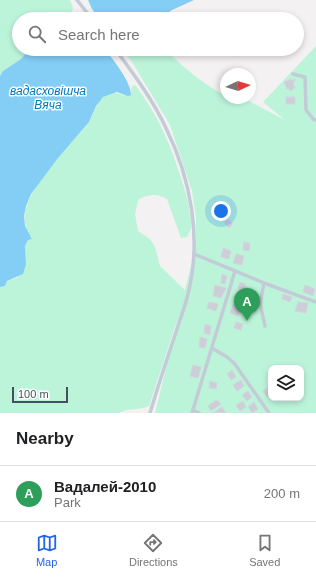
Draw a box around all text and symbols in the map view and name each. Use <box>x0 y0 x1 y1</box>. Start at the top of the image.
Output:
search box <box>12 12 304 56</box>
icon: search <box>26 23 48 45</box>
text: Search here <box>58 26 140 43</box>
north arrow <box>220 68 256 104</box>
water label: вадасховішча Вяча <box>10 84 86 112</box>
your location <box>211 201 231 221</box>
pin: A <box>234 288 260 321</box>
map controls <box>268 365 304 401</box>
button: layers <box>268 365 304 401</box>
scale bar <box>12 385 68 404</box>
text: 100 m <box>18 388 49 400</box>
text: Nearby <box>16 429 74 448</box>
text: Вадалей-2010 <box>54 478 156 495</box>
text: A <box>24 486 34 501</box>
text: 200 m <box>264 486 300 501</box>
text: Park <box>54 495 81 510</box>
tab: Map <box>36 532 58 568</box>
tab: Directions <box>129 532 178 568</box>
tab: Saved <box>249 532 280 568</box>

